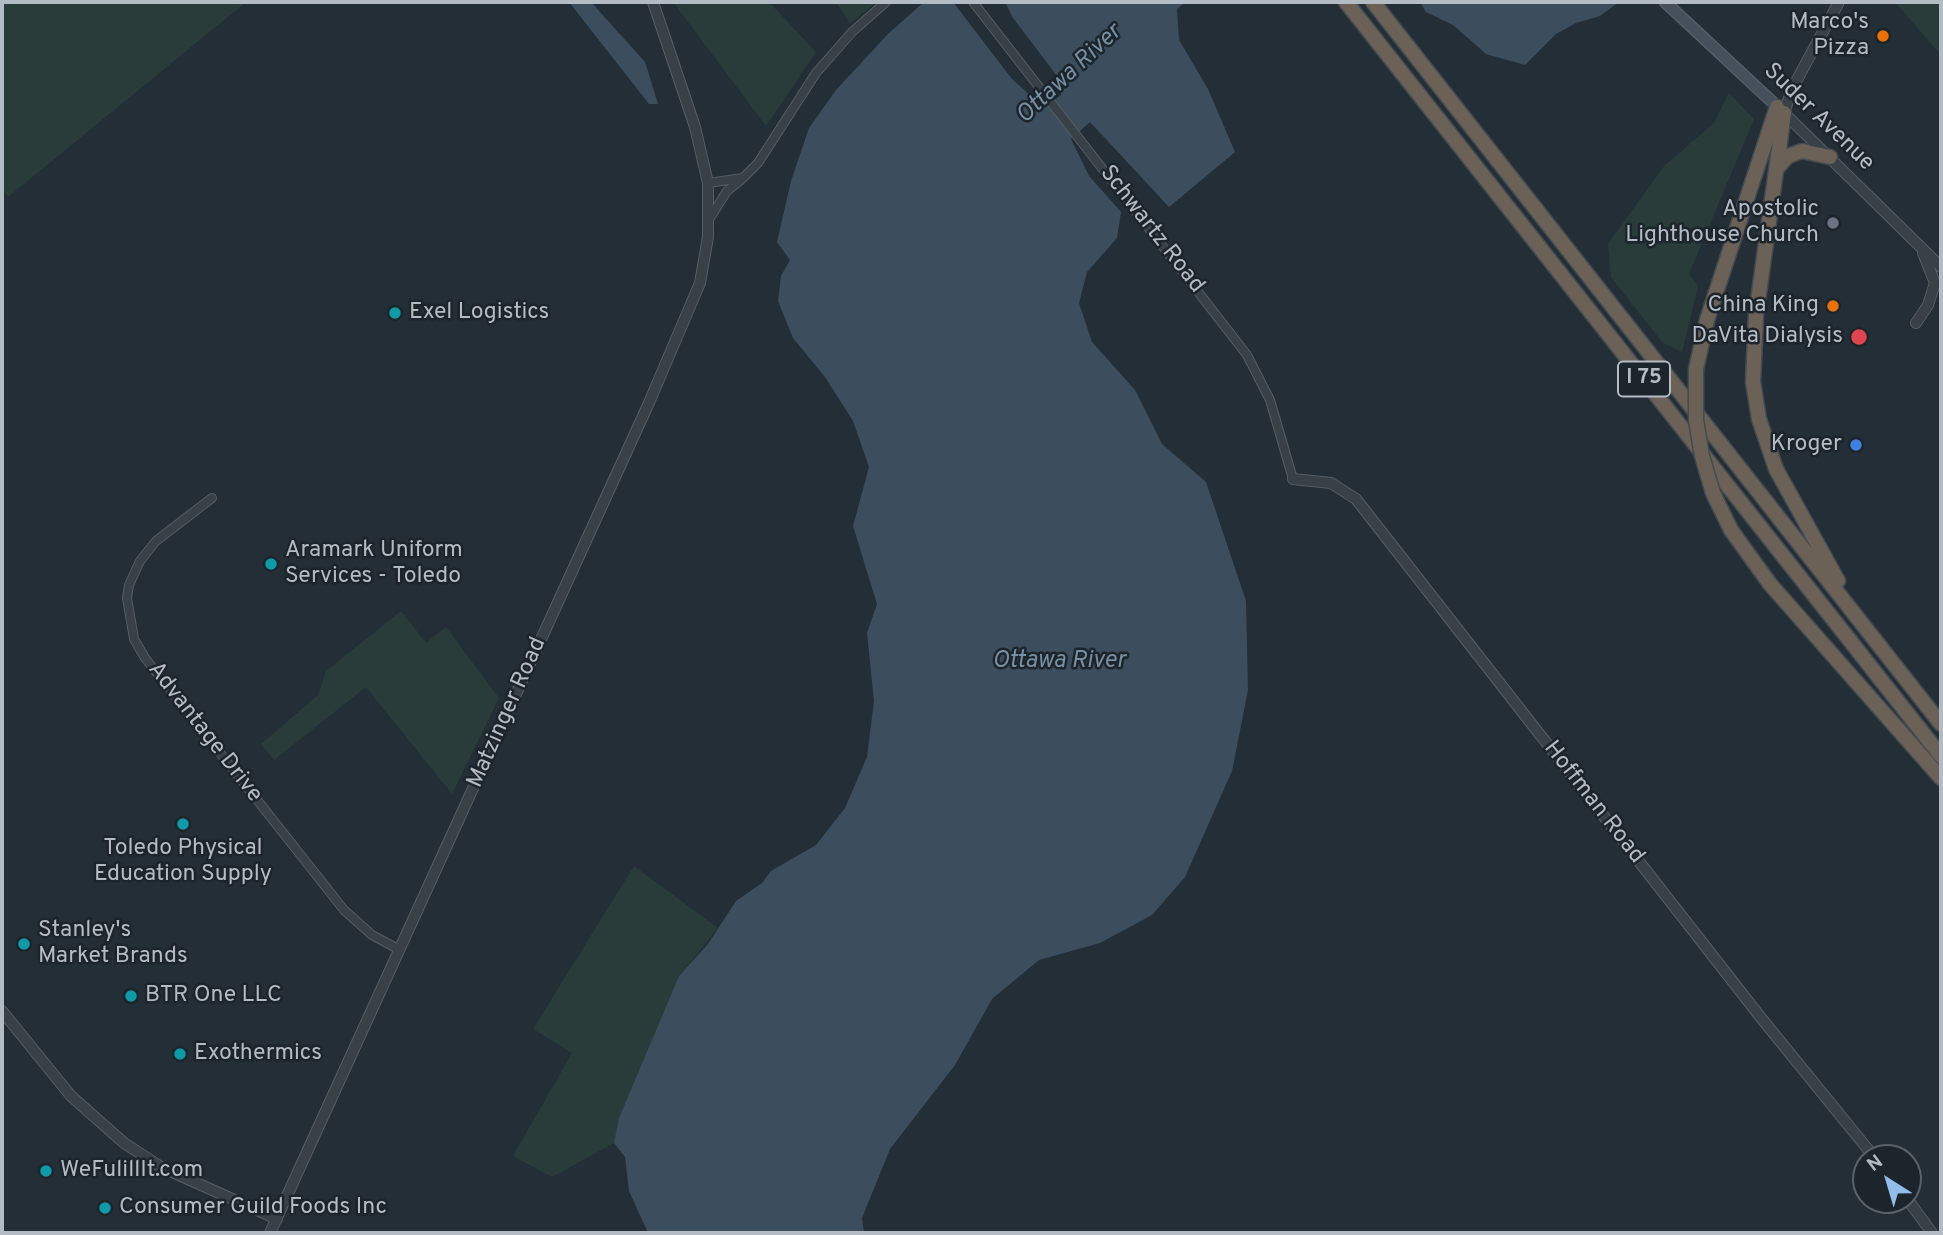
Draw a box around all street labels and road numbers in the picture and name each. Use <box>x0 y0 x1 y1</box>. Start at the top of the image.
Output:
street label: Suder Avenue <box>1757 58 1879 178</box>
street label: Schwartz Road <box>1093 161 1209 299</box>
road number: I 75 <box>1618 362 1670 396</box>
street label: Matzinger Road <box>462 633 554 793</box>
street label: Advantage Drive <box>141 657 267 809</box>
street label: Hoffman Road <box>1537 736 1649 870</box>

